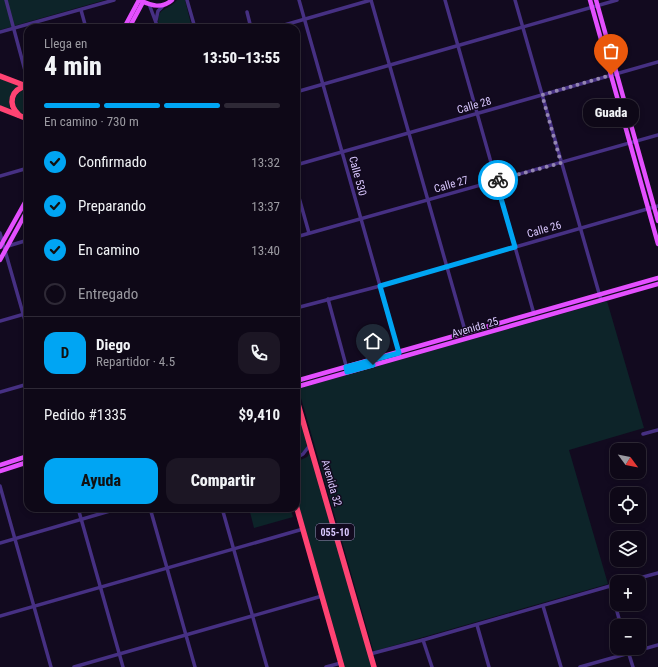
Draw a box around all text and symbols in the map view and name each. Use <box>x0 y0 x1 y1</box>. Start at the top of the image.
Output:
pin <box>594 34 628 75</box>
text: Llega en <box>44 36 87 51</box>
icon: bag <box>600 40 622 62</box>
text: 13:50–13:55 <box>202 49 280 67</box>
text: 4 min <box>44 51 102 81</box>
street label: Calle 28 <box>455 94 493 117</box>
callout: Guada <box>583 99 639 127</box>
text: Guada <box>595 105 627 120</box>
text: En camino · 730 m <box>44 114 139 129</box>
icon: check <box>44 151 66 173</box>
text: Confirmado <box>78 153 147 171</box>
text: 13:32 <box>251 155 280 170</box>
street label: Calle 530 <box>346 155 369 197</box>
courier <box>478 160 518 200</box>
icon: bike <box>487 169 509 191</box>
street label: Calle 27 <box>432 173 470 196</box>
icon: check <box>44 195 66 217</box>
text: Preparando <box>78 197 146 215</box>
text: 13:37 <box>251 199 280 214</box>
street label: Calle 26 <box>525 218 563 241</box>
icon: check <box>44 239 66 261</box>
text: En camino <box>78 241 140 259</box>
text: 13:40 <box>251 243 280 258</box>
text: Entregado <box>78 285 138 303</box>
street label: Avenida 25 <box>450 315 500 340</box>
pin <box>356 324 390 365</box>
icon: home <box>362 330 384 352</box>
button: phone <box>238 332 280 374</box>
text: Diego <box>96 336 130 354</box>
text: D <box>61 344 69 362</box>
text: Repartidor · 4.5 <box>96 354 175 369</box>
text: Pedido #1335 <box>44 406 126 424</box>
text: $9,410 <box>238 406 280 424</box>
north arrow <box>610 443 646 479</box>
map controls <box>610 443 646 655</box>
button: Ayuda <box>44 458 158 504</box>
button: Compartir <box>166 458 280 504</box>
street label: Avenida 32 <box>319 458 344 508</box>
button: locate <box>610 487 646 523</box>
road number: 055-10 <box>316 524 354 540</box>
button: layers <box>610 531 646 567</box>
button: + <box>610 575 646 611</box>
button: − <box>610 619 646 655</box>

